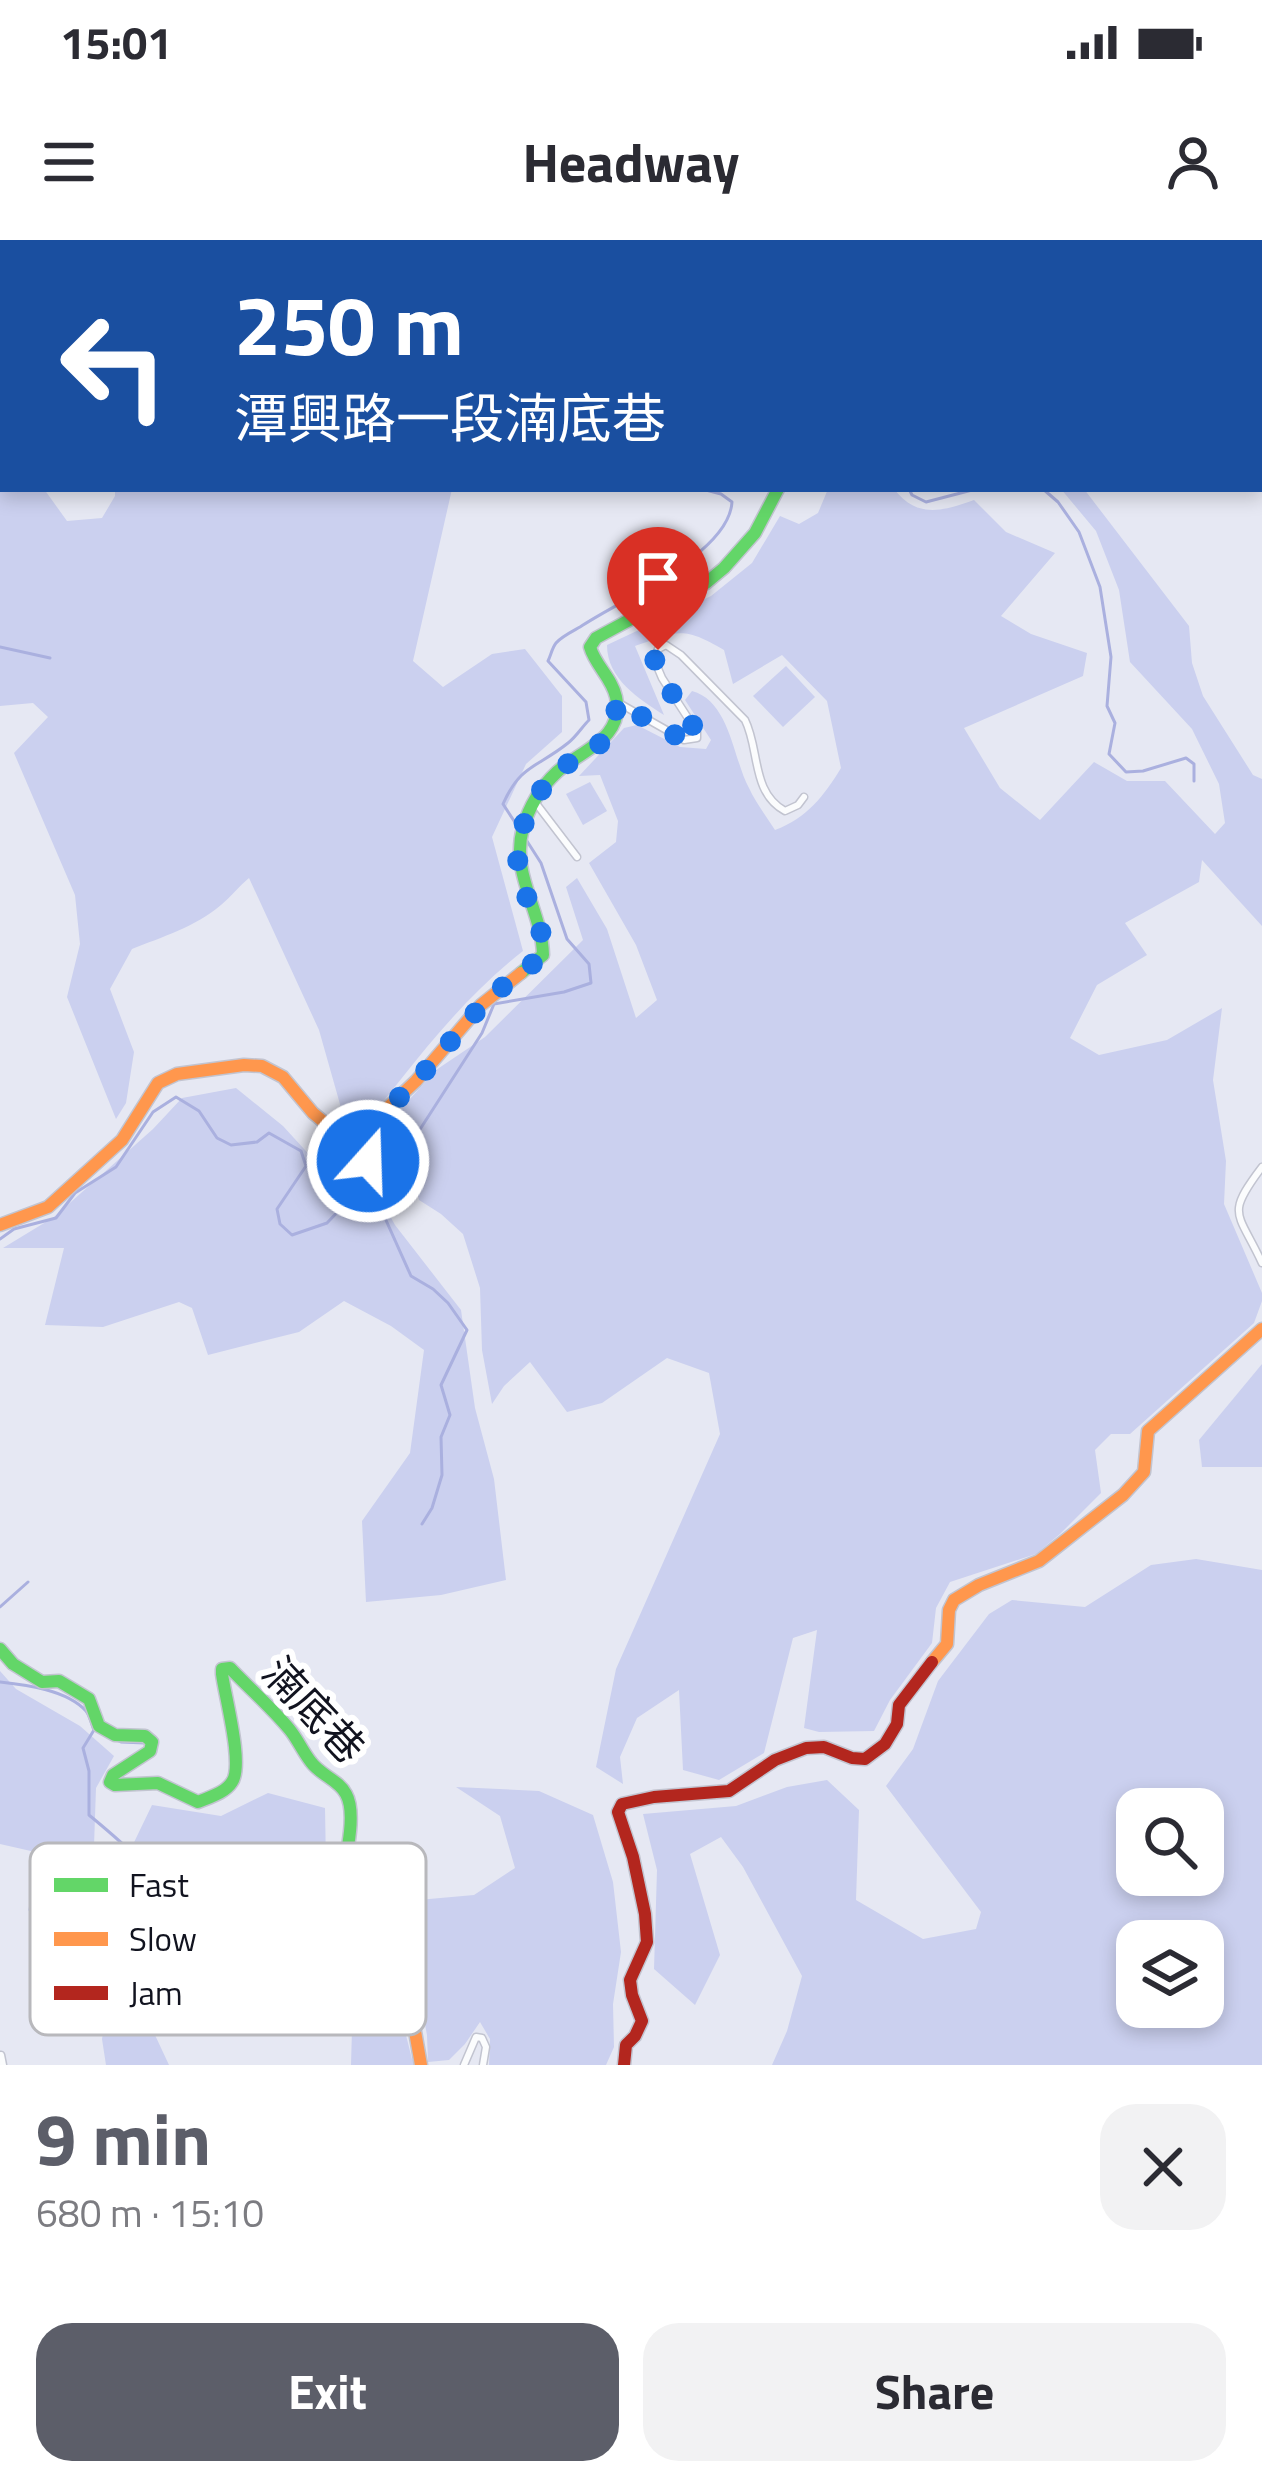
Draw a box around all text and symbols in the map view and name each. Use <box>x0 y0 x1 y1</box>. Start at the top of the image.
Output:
text: 15:01 <box>60 8 172 76</box>
text: Headway <box>523 121 739 203</box>
icon: menu <box>36 129 102 195</box>
icon: person <box>1160 129 1226 195</box>
text: 250 m <box>234 260 464 388</box>
icon: left <box>36 288 192 444</box>
text: 潭興路一段湳底巷 <box>234 377 666 459</box>
pin <box>607 527 709 650</box>
icon: arrive <box>625 545 691 611</box>
position arrow <box>305 1098 431 1224</box>
street label: 湳底巷 <box>248 1641 381 1777</box>
map controls <box>1116 1788 1224 2028</box>
button: search <box>1116 1788 1224 1896</box>
legend <box>30 1843 426 2035</box>
text: Fast <box>129 1860 189 1910</box>
text: Slow <box>129 1914 197 1964</box>
button: layers <box>1116 1920 1224 2028</box>
text: Jam <box>129 1968 183 2018</box>
text: 9 min <box>36 2083 211 2193</box>
button: close <box>1100 2104 1226 2230</box>
text: 680 m · 15:10 <box>36 2183 264 2242</box>
button: Exit <box>36 2323 619 2461</box>
button: Share <box>643 2323 1226 2461</box>

